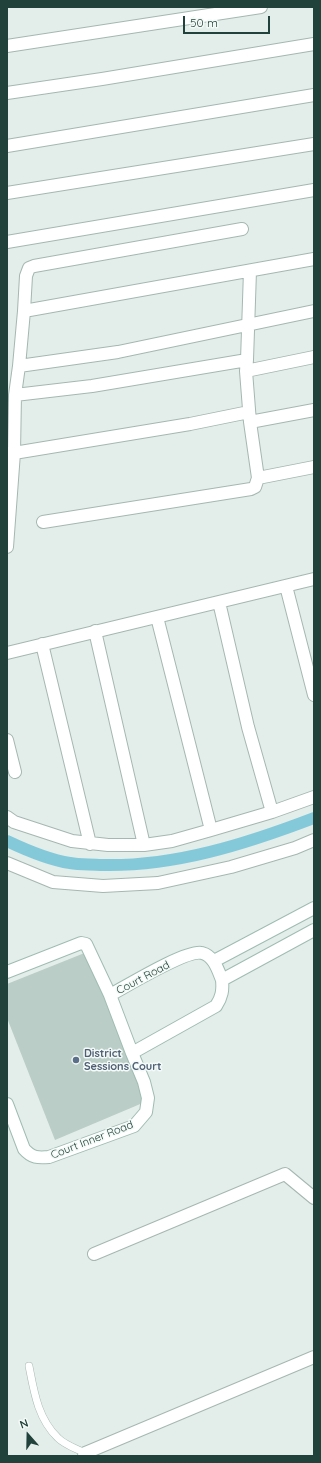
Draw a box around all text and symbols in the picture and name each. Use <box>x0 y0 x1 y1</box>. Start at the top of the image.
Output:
scale bar <box>185 8 272 34</box>
text: 50 m <box>190 15 218 30</box>
street label: Court Road <box>114 958 172 998</box>
place label: District Sessions Court <box>84 1047 162 1073</box>
marker: District Sessions Court <box>71 1055 81 1065</box>
street label: Court Inner Road <box>49 1118 135 1162</box>
north arrow <box>8 1415 48 1455</box>
text: N <box>18 1416 30 1432</box>

